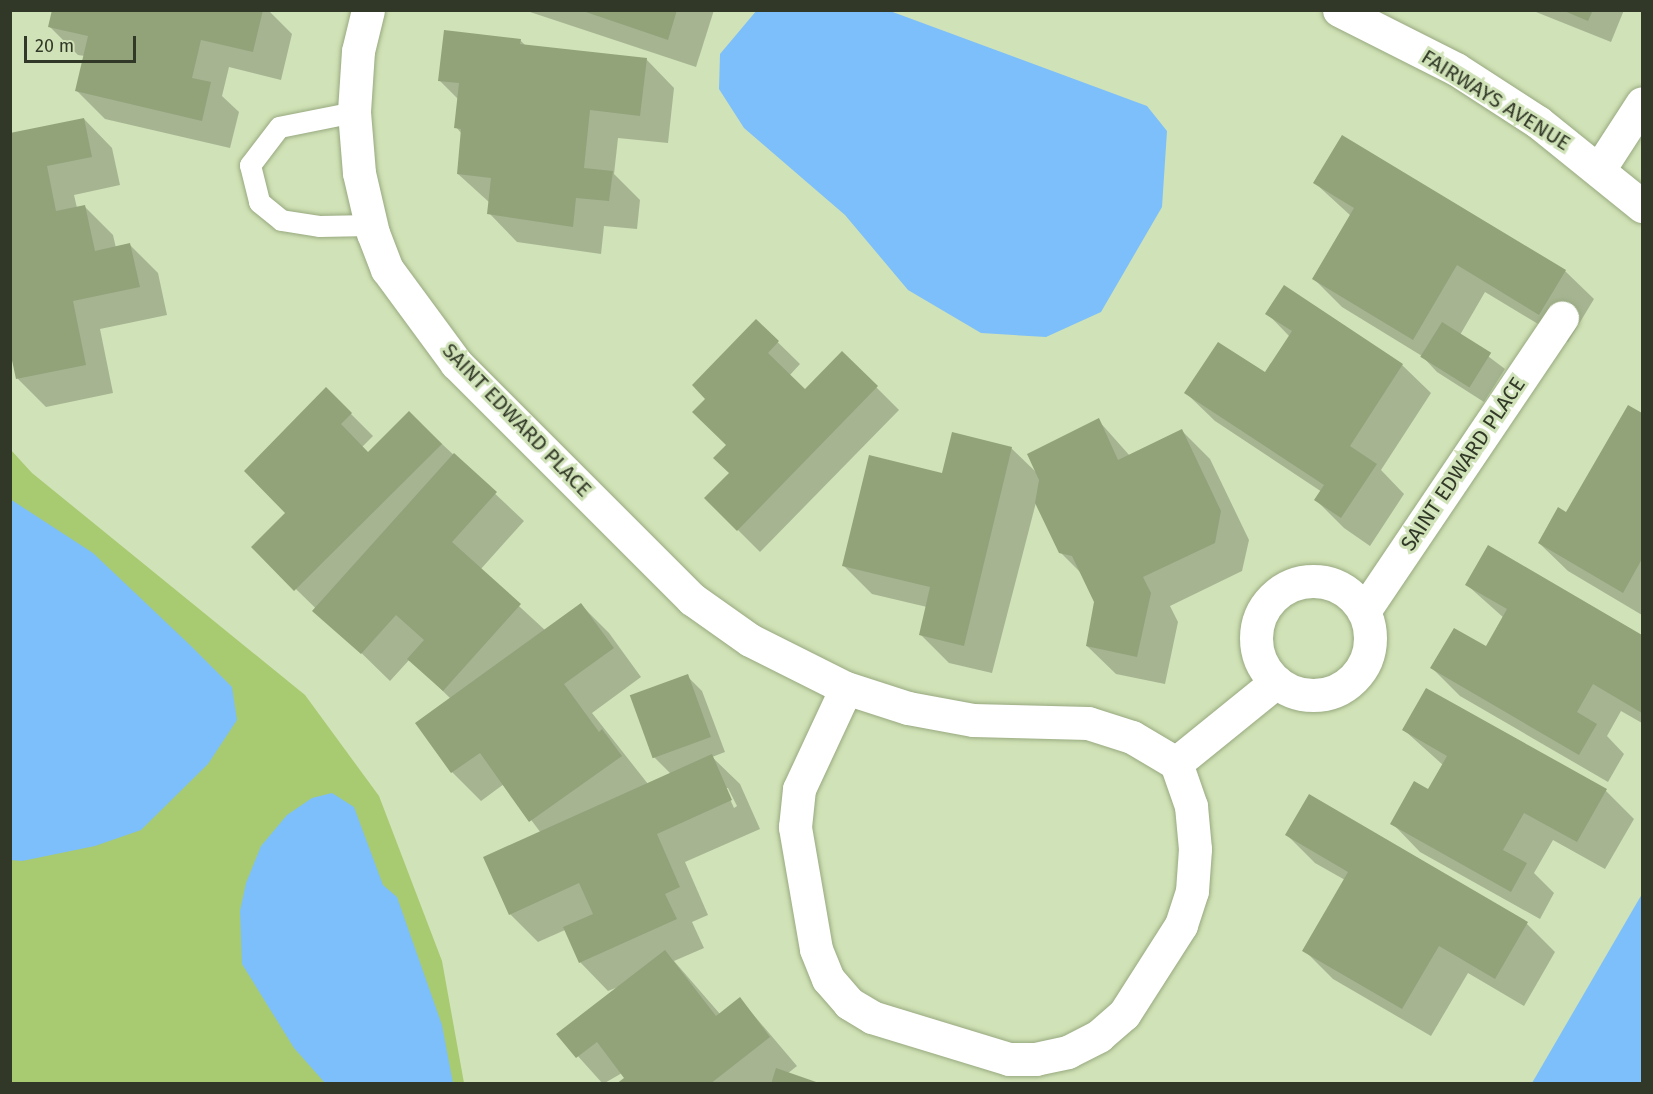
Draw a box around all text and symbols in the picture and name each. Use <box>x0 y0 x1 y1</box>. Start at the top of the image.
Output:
scale bar <box>27 24 140 62</box>
text: 20 m <box>35 35 74 57</box>
street label: FAIRWAYS AVENUE <box>1417 44 1575 156</box>
street label: SAINT EDWARD PLACE <box>437 338 597 502</box>
street label: SAINT EDWARD PLACE <box>1396 372 1530 556</box>

